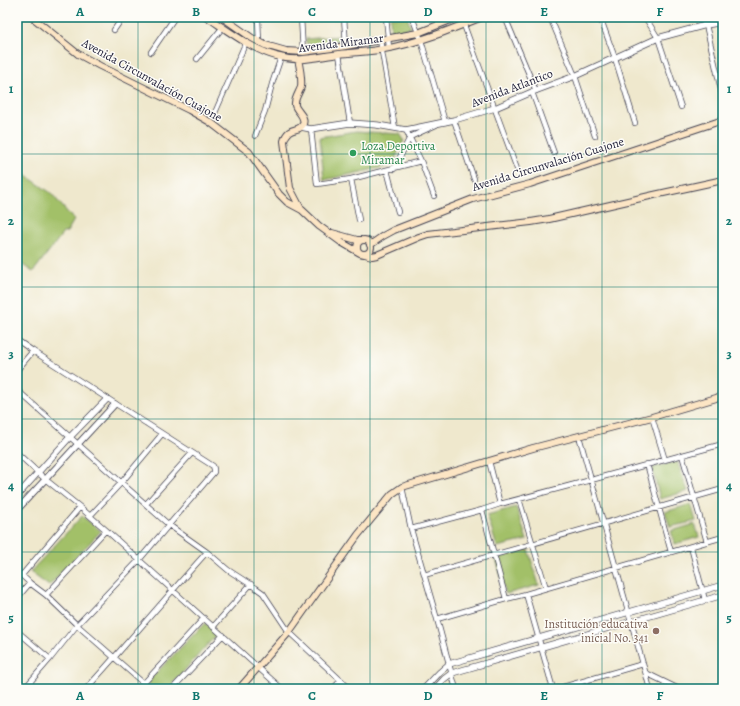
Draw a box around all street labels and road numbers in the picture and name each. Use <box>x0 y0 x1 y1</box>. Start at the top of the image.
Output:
street label: Avenida Miramar <box>297 30 385 56</box>
street label: Avenida Circunvalación Cuajone <box>78 34 225 125</box>
street label: Avenida Atlantico <box>468 65 555 111</box>
street label: Avenida Circunvalación Cuajone <box>469 133 626 195</box>

